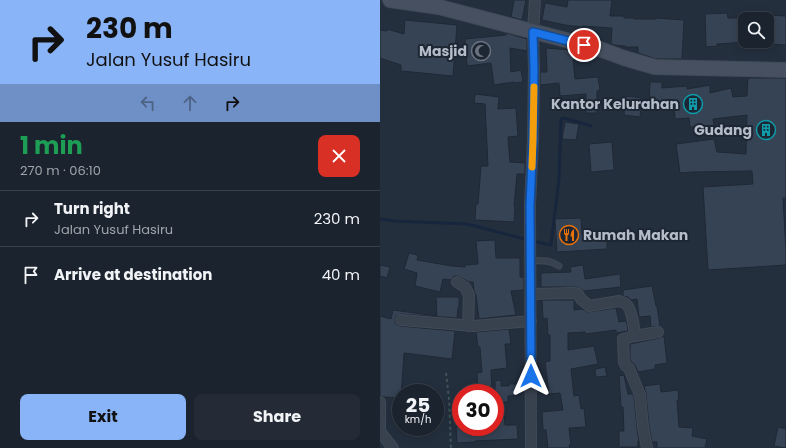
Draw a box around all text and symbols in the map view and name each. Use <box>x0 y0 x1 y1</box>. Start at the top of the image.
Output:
text: 230 m <box>86 9 173 48</box>
map controls <box>738 12 774 48</box>
button: search <box>738 12 774 48</box>
icon: right <box>20 16 72 68</box>
pin <box>567 28 601 62</box>
icon: arrive <box>573 34 595 56</box>
mosque icon: Masjid <box>470 40 492 62</box>
place label: Masjid <box>419 41 467 61</box>
text: Jalan Yusuf Hasiru <box>86 47 251 72</box>
icon: left <box>137 92 159 114</box>
icon: ahead <box>179 92 201 114</box>
icon: right <box>221 92 243 114</box>
building icon: Kantor Kelurahan <box>682 93 704 115</box>
place label: Kantor Kelurahan <box>551 94 679 114</box>
building icon: Gudang <box>755 119 777 141</box>
place label: Gudang <box>694 120 752 140</box>
text: 1 min <box>20 129 83 162</box>
button: close <box>318 135 360 177</box>
text: 270 m · 06:10 <box>20 161 101 180</box>
text: Turn right <box>54 198 130 219</box>
icon: right <box>20 208 42 230</box>
text: 230 m <box>314 208 360 229</box>
text: Jalan Yusuf Hasiru <box>54 220 173 239</box>
restaurant icon: Rumah Makan <box>558 224 580 246</box>
place label: Rumah Makan <box>583 225 688 245</box>
icon: arrive <box>20 264 42 286</box>
text: Arrive at destination <box>54 264 212 285</box>
text: 40 m <box>322 264 360 285</box>
position arrow <box>510 355 552 397</box>
speed limit sign: 30 <box>452 384 504 436</box>
text: 25 <box>406 391 430 419</box>
button: Exit <box>20 394 186 440</box>
button: Share <box>194 394 360 440</box>
text: km/h <box>405 412 431 427</box>

